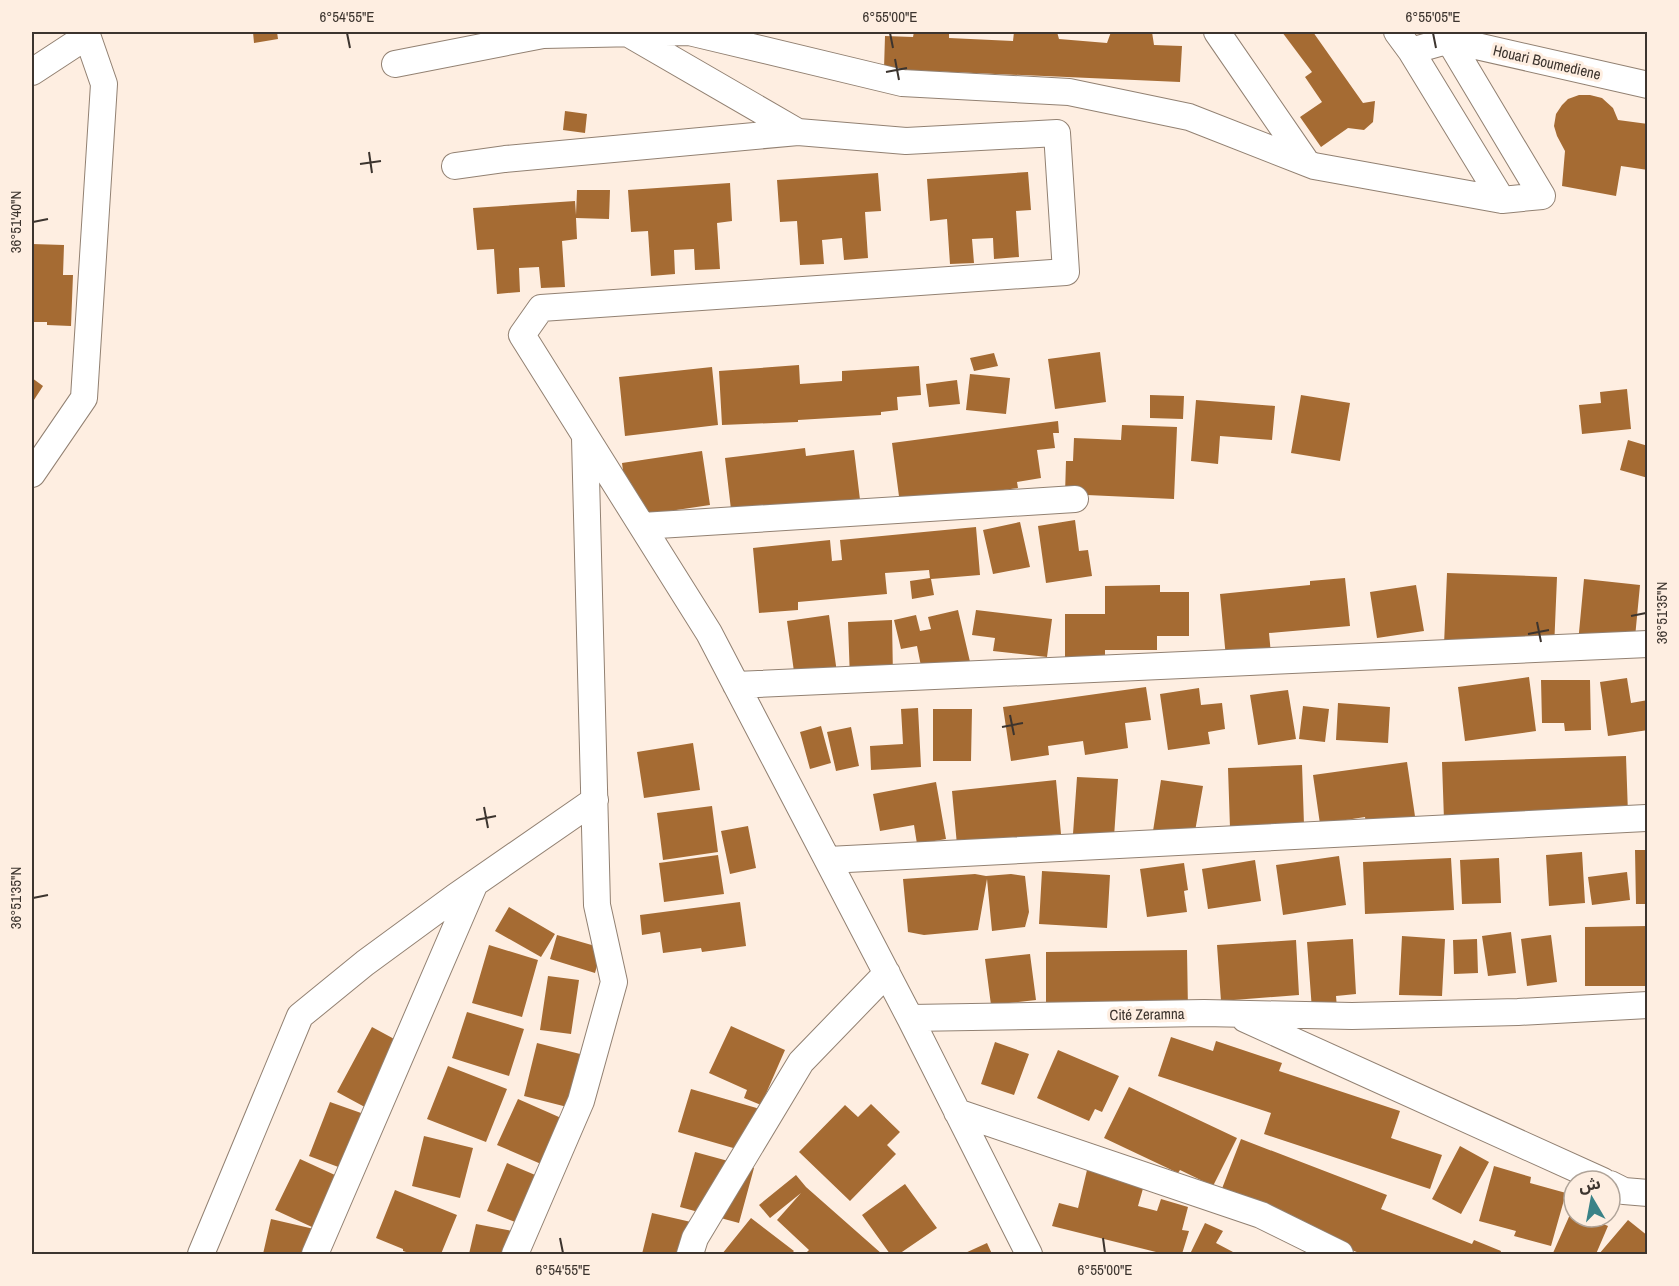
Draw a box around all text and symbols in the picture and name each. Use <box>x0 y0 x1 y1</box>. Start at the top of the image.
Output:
text: 6°54'55"E <box>319 6 375 27</box>
text: 6°55'00"E <box>862 6 918 27</box>
text: 6°55'05"E <box>1405 6 1461 27</box>
street label: Houari Boumediene <box>1491 39 1603 85</box>
text: 36°51'40"N <box>5 191 26 253</box>
text: 36°51'35"N <box>1651 582 1672 644</box>
text: 36°51'35"N <box>5 867 26 929</box>
street label: Cité Zeramna <box>1109 1003 1185 1025</box>
north arrow <box>1562 1169 1622 1229</box>
text: ش <box>1577 1171 1602 1197</box>
text: 6°54'55"E <box>535 1259 591 1280</box>
text: 6°55'00"E <box>1077 1259 1133 1280</box>

